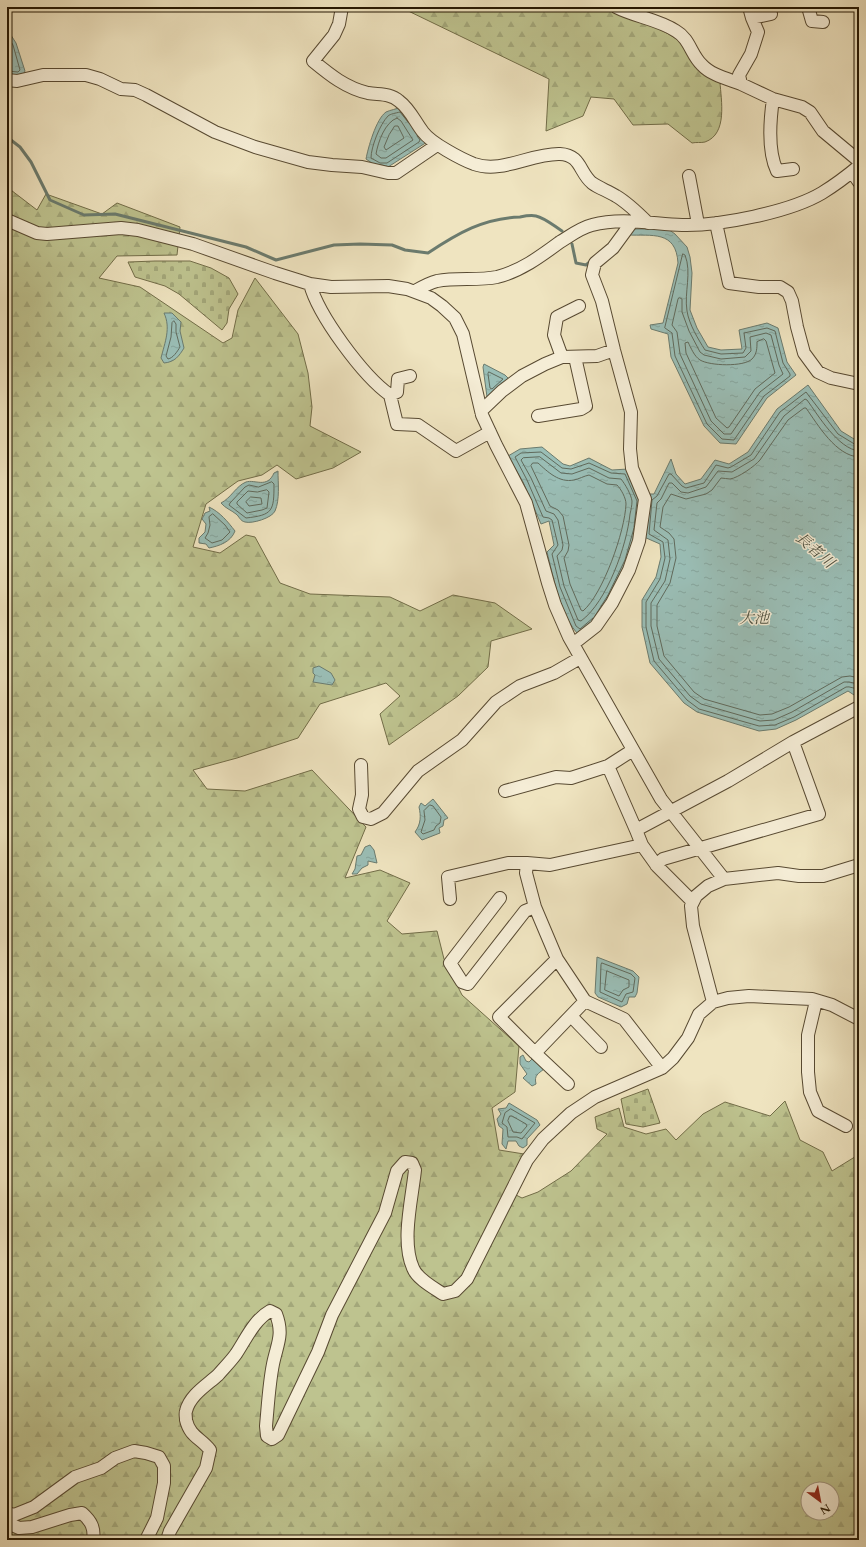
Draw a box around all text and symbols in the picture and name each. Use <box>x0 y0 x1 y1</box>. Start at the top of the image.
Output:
water label: 長者川 <box>791 528 840 574</box>
water label: 大池 <box>739 608 771 628</box>
north arrow <box>800 1481 840 1521</box>
text: N <box>817 1500 833 1518</box>

